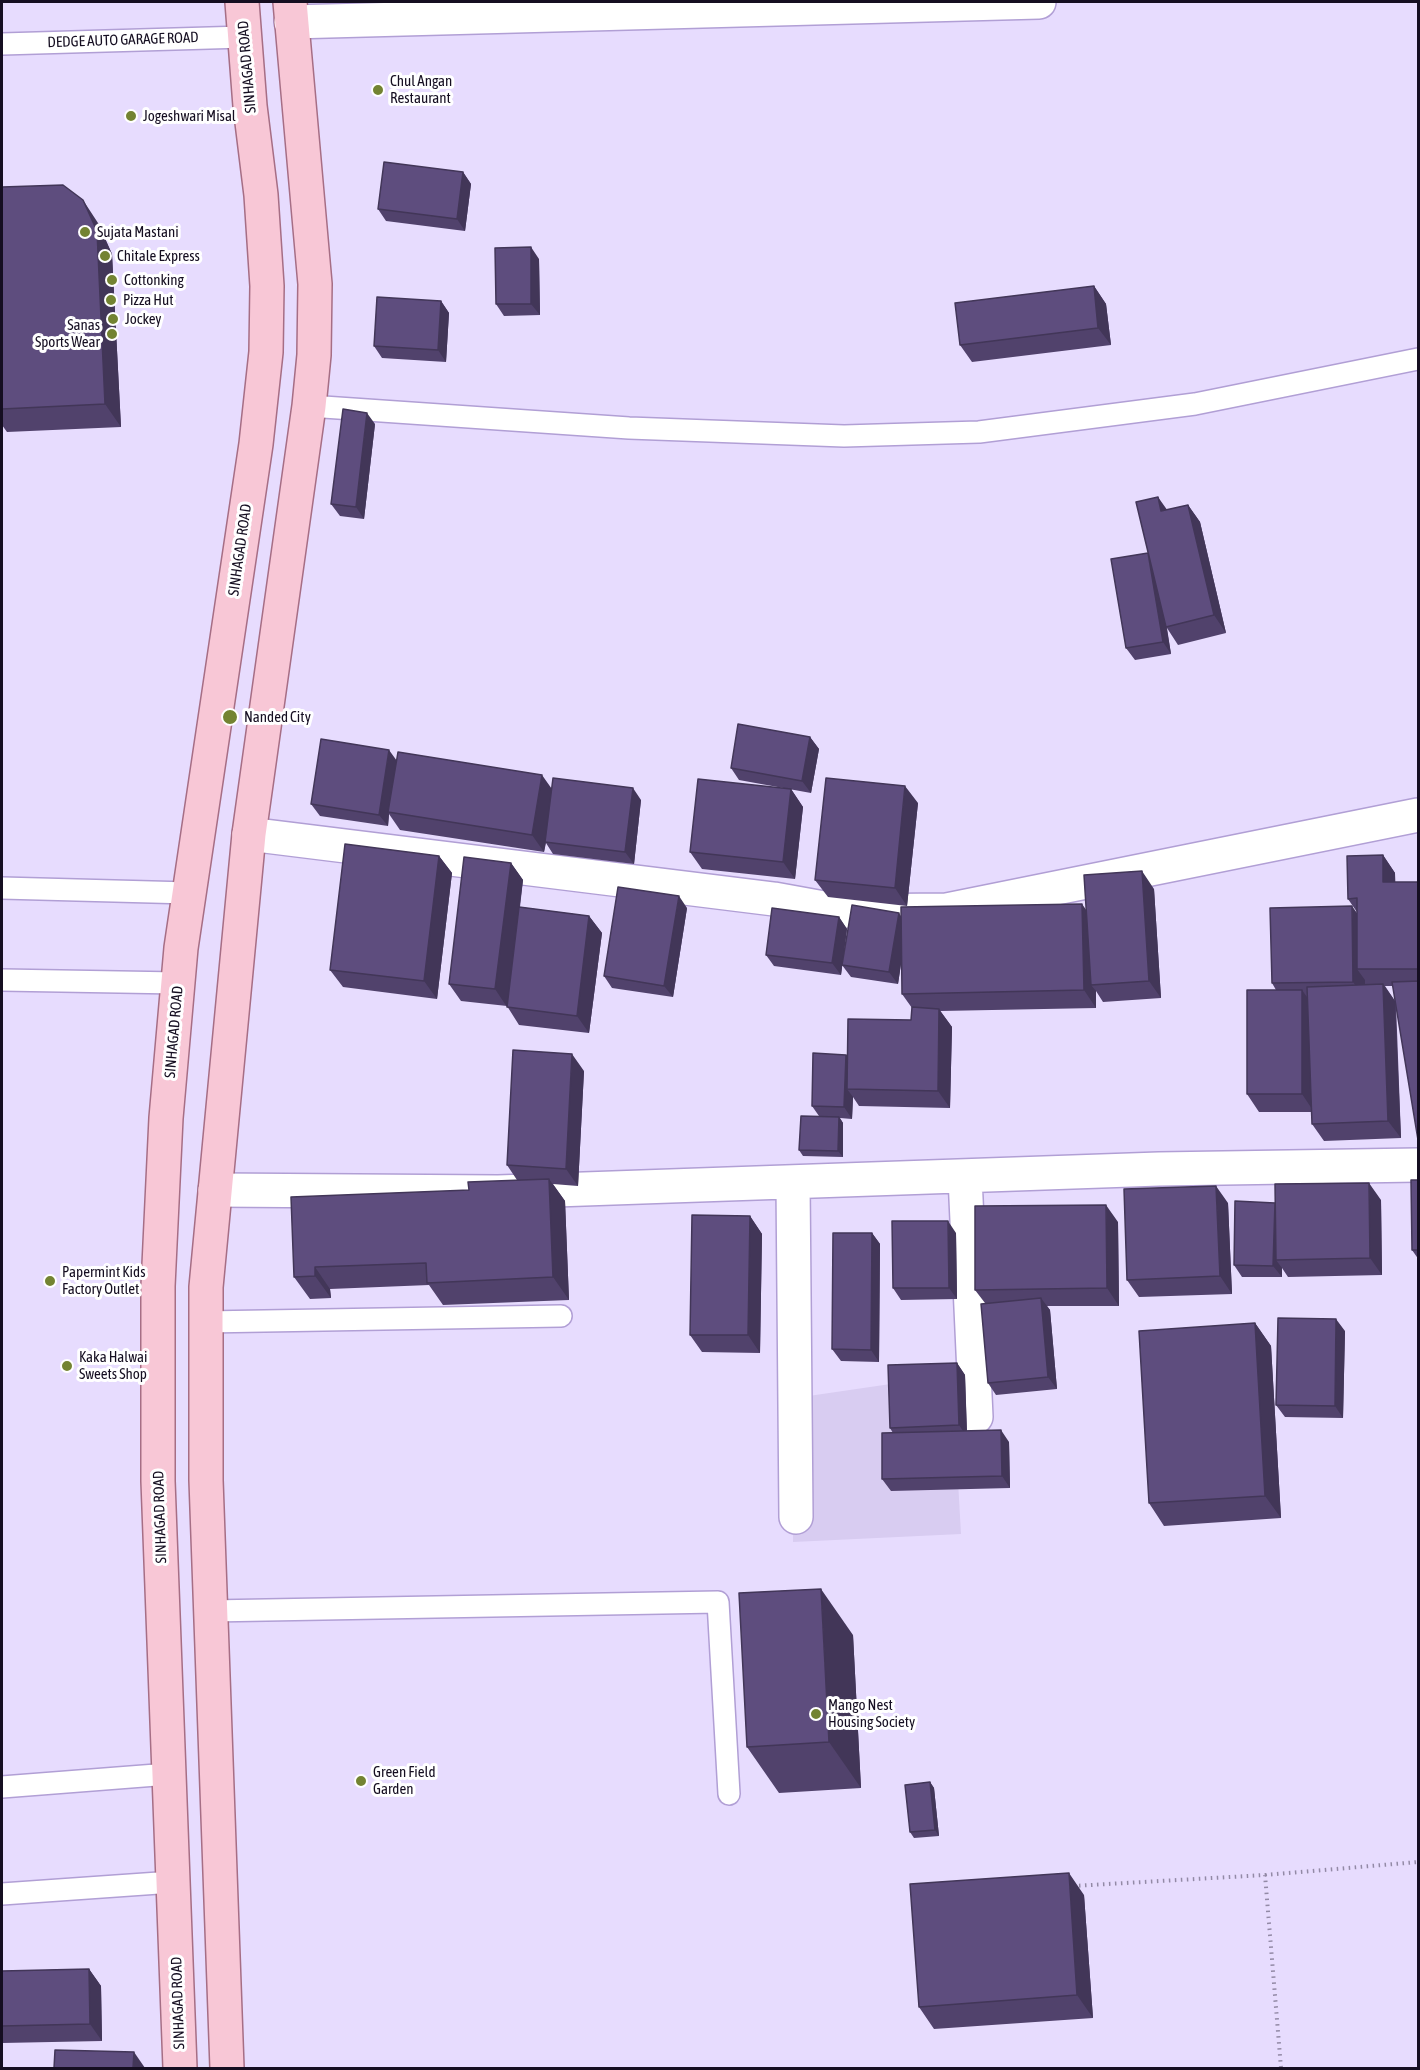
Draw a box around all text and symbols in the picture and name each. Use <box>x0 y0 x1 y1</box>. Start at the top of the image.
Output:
street label: SINHAGAD ROAD <box>234 20 260 114</box>
street label: DEDGE AUTO GARAGE ROAD <box>47 28 199 52</box>
place label: Chul Angan Restaurant <box>390 72 452 107</box>
marker: Chul Angan Restaurant <box>371 83 385 97</box>
place label: Jogeshwari Misal <box>143 107 236 125</box>
marker: Jogeshwari Misal <box>124 109 138 123</box>
place label: Sujata Mastani <box>97 223 179 241</box>
marker: Sujata Mastani <box>78 225 92 239</box>
place label: Chitale Express <box>117 247 200 265</box>
marker: Chitale Express <box>98 249 112 263</box>
place label: Cottonking <box>124 271 184 289</box>
marker: Cottonking <box>105 273 119 287</box>
place label: Pizza Hut <box>123 291 174 309</box>
marker: Pizza Hut <box>104 293 118 307</box>
place label: Jockey <box>125 310 162 328</box>
marker: Jockey <box>106 312 120 326</box>
place label: Sanas Sports Wear <box>35 316 100 351</box>
marker: Sanas Sports Wear <box>105 327 119 341</box>
street label: SINHAGAD ROAD <box>225 503 255 597</box>
marker: Nanded City <box>221 708 239 726</box>
place label: Nanded City <box>244 708 311 726</box>
street label: SINHAGAD ROAD <box>161 985 187 1079</box>
place label: Papermint Kids Factory Outlet <box>62 1263 145 1298</box>
marker: Papermint Kids Factory Outlet <box>43 1274 57 1288</box>
place label: Kaka Halwai Sweets Shop <box>79 1348 147 1383</box>
marker: Kaka Halwai Sweets Shop <box>60 1359 74 1373</box>
street label: SINHAGAD ROAD <box>149 1470 171 1564</box>
place label: Mango Nest Housing Society <box>828 1696 915 1731</box>
marker: Mango Nest Housing Society <box>809 1707 823 1721</box>
place label: Green Field Garden <box>373 1763 435 1798</box>
marker: Green Field Garden <box>354 1774 368 1788</box>
street label: SINHAGAD ROAD <box>167 1956 189 2050</box>

